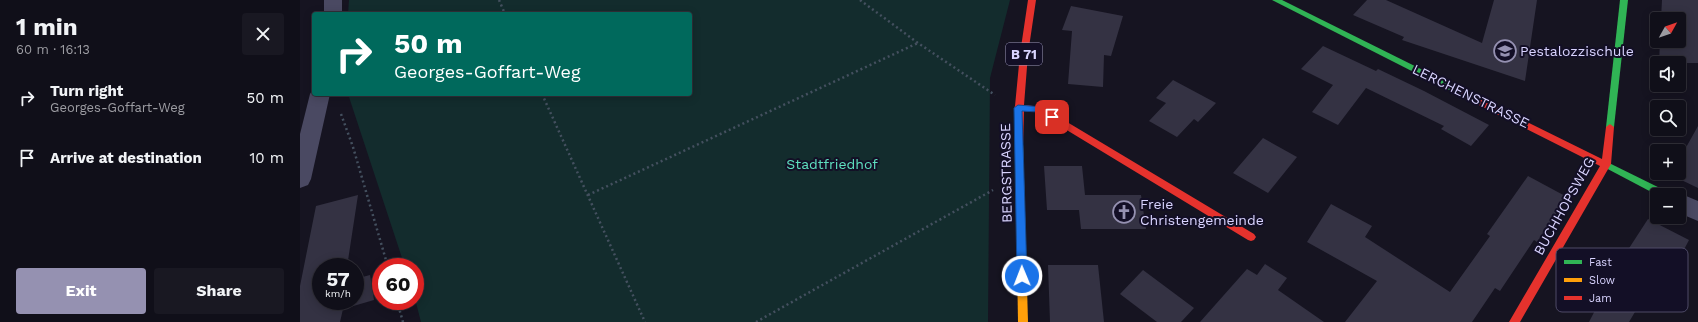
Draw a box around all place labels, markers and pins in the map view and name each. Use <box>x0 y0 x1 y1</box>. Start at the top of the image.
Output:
school or university icon: Pestalozzischule <box>1492 38 1518 64</box>
place label: Pestalozzischule <box>1520 43 1634 59</box>
pin <box>1035 100 1069 134</box>
place label: Freie Christengemeinde <box>1140 196 1264 228</box>
church icon: Freie Christengemeinde <box>1111 199 1137 225</box>

